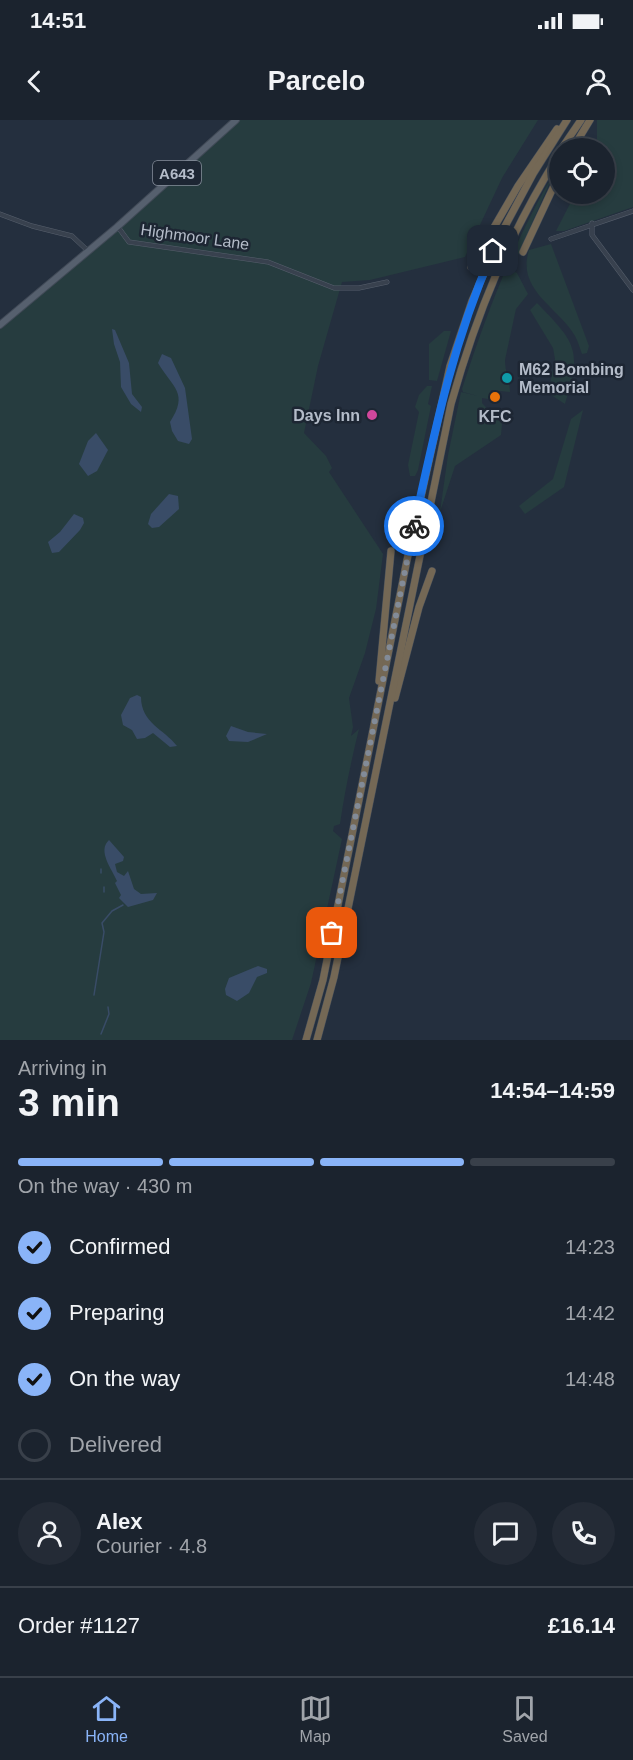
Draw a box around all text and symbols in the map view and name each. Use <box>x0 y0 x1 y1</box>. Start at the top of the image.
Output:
text: 14:51 <box>30 8 86 33</box>
icon: back <box>18 65 51 98</box>
icon: person <box>582 65 615 98</box>
text: Parcelo <box>268 66 365 96</box>
map controls <box>549 138 615 204</box>
button: locate <box>549 138 615 204</box>
road number: A643 <box>153 161 201 185</box>
street label: Highmoor Lane <box>140 221 250 253</box>
pin <box>467 225 518 276</box>
icon: home <box>476 234 509 267</box>
place label: M62 Bombing Memorial <box>519 361 624 396</box>
marker: M62 Bombing Memorial <box>500 371 514 385</box>
marker: KFC <box>488 390 502 404</box>
place label: Days Inn <box>293 407 360 424</box>
marker: Days Inn <box>365 408 379 422</box>
place label: KFC <box>479 408 512 425</box>
courier <box>384 496 444 556</box>
icon: bike <box>398 510 431 543</box>
pin <box>306 907 357 958</box>
icon: bag <box>315 916 348 949</box>
text: Arriving in <box>18 1057 107 1079</box>
text: 14:54–14:59 <box>490 1078 615 1103</box>
text: 3 min <box>18 1081 120 1124</box>
text: On the way · 430 m <box>18 1175 193 1197</box>
icon: check <box>18 1231 51 1264</box>
text: Confirmed <box>69 1234 170 1259</box>
text: 14:23 <box>565 1236 615 1258</box>
icon: check <box>18 1297 51 1330</box>
text: Preparing <box>69 1300 164 1325</box>
text: 14:42 <box>565 1302 615 1324</box>
icon: check <box>18 1363 51 1396</box>
text: On the way <box>69 1366 180 1391</box>
text: 14:48 <box>565 1368 615 1390</box>
text: Delivered <box>69 1432 162 1457</box>
button: person <box>18 1502 81 1565</box>
button: chat <box>474 1502 537 1565</box>
button: phone <box>552 1502 615 1565</box>
text: Alex <box>96 1509 142 1534</box>
text: Courier · 4.8 <box>96 1535 207 1557</box>
text: Order #1127 <box>18 1613 140 1638</box>
text: £16.14 <box>548 1613 615 1638</box>
tab: Home <box>85 1692 128 1746</box>
tab: Map <box>299 1692 332 1746</box>
tab: Saved <box>502 1692 548 1746</box>

